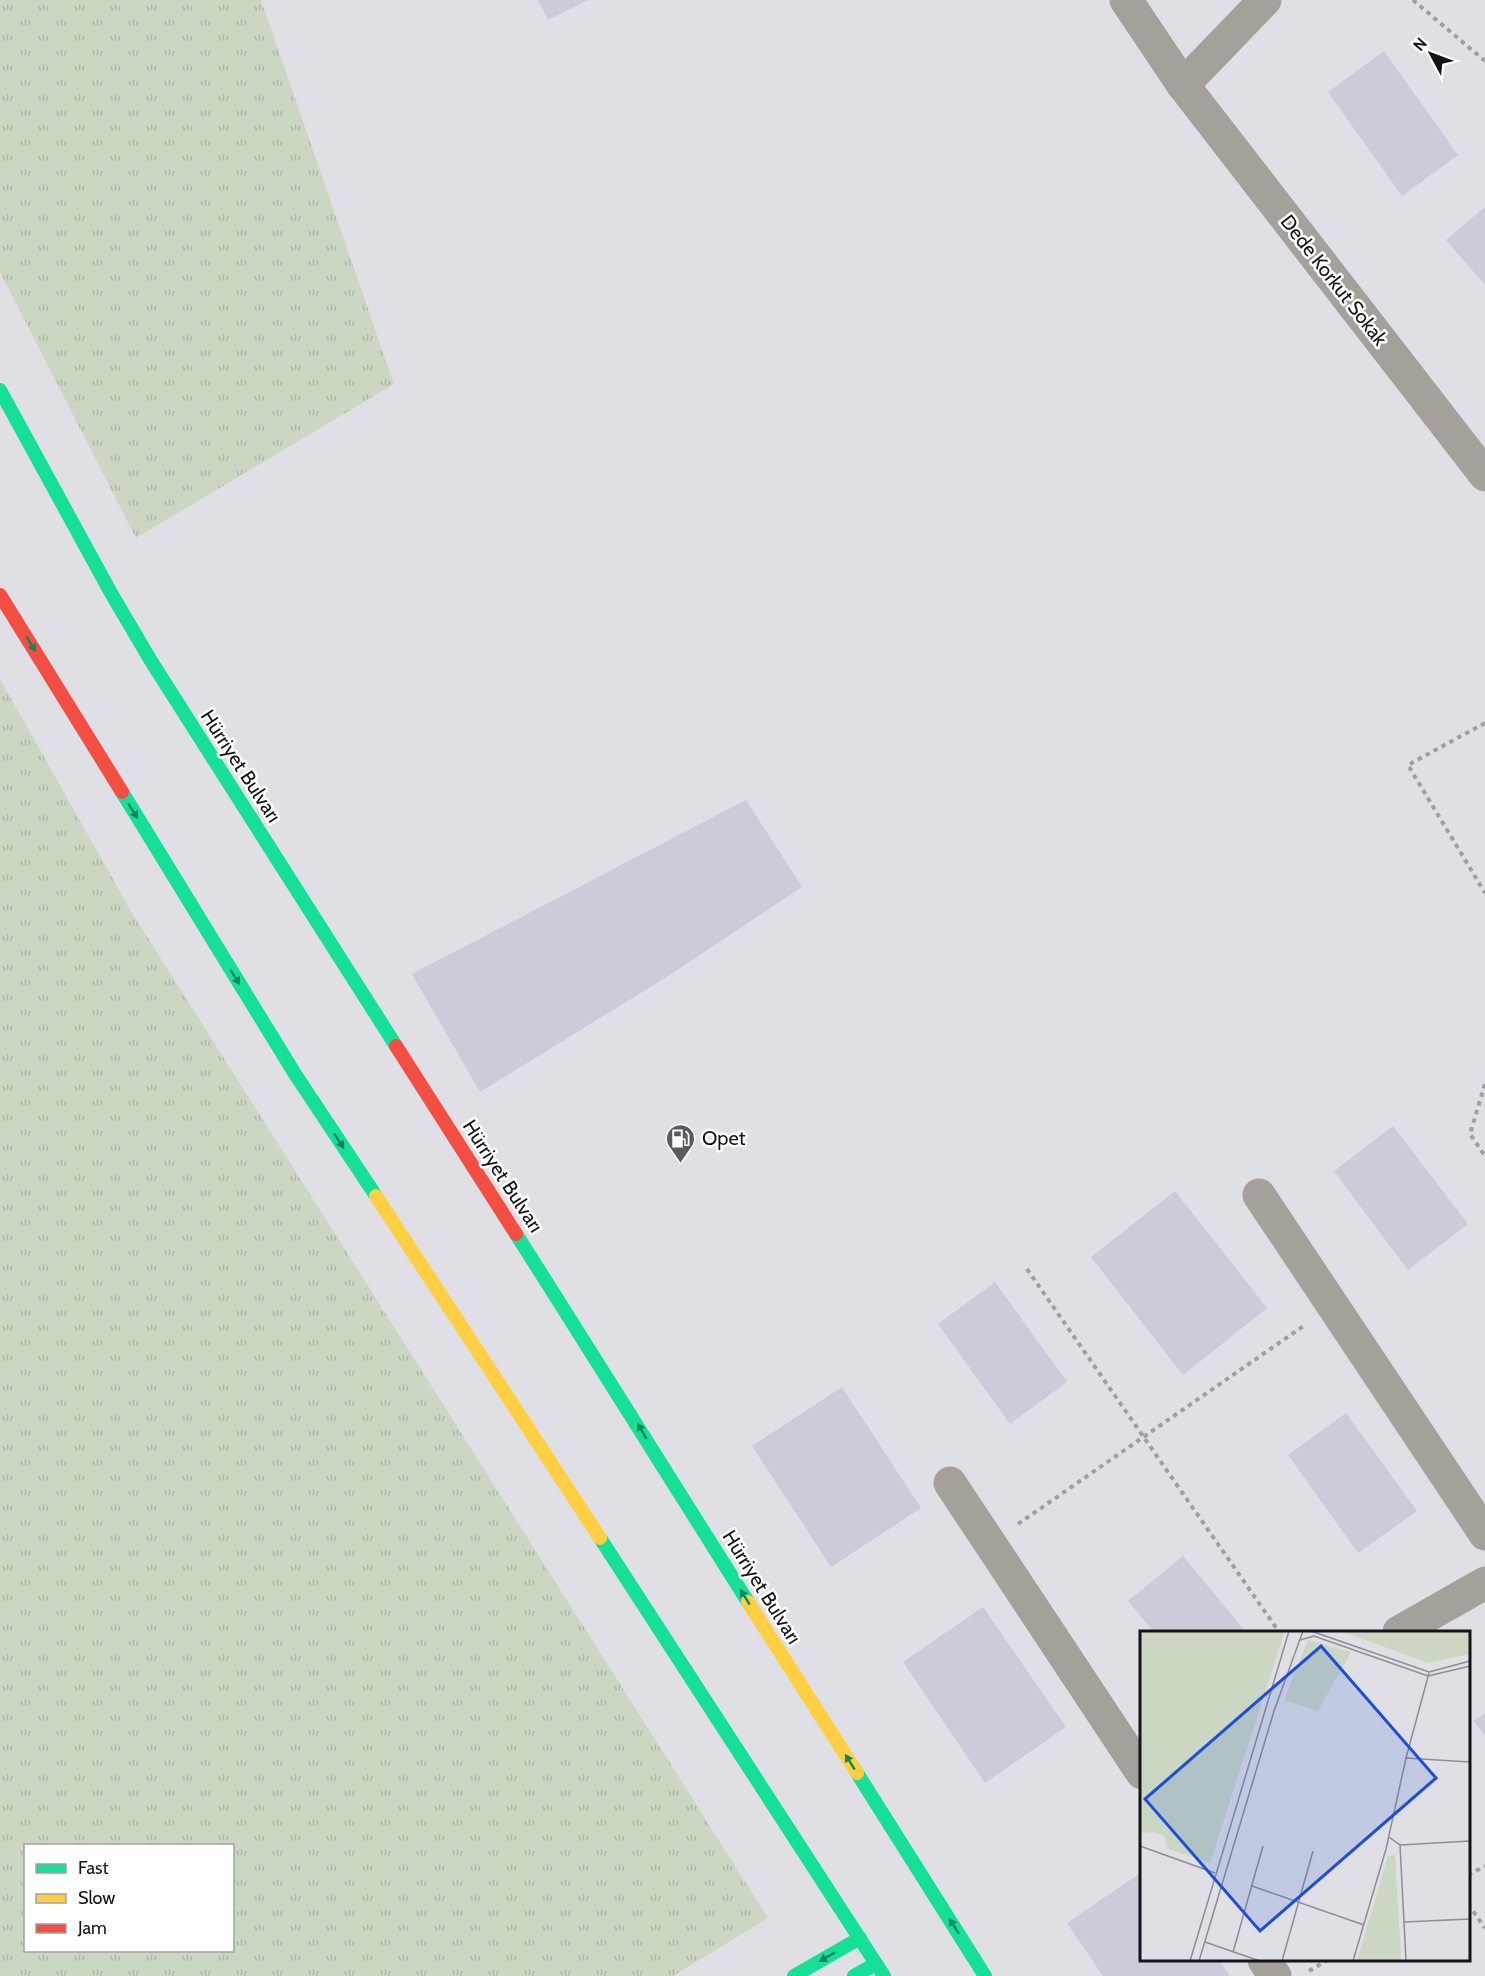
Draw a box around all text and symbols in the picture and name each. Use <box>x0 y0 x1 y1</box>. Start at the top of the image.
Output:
north arrow <box>1401 24 1461 84</box>
text: N <box>1409 34 1431 55</box>
street label: Dede Korkut Sokak <box>1276 210 1392 350</box>
one-way arrow <box>25 636 36 653</box>
street label: Hürriyet Bulvarı <box>196 705 286 827</box>
one-way arrow <box>127 803 138 819</box>
one-way arrow <box>229 969 240 985</box>
street label: Hürriyet Bulvarı <box>458 1115 548 1237</box>
fuel station icon: Opet <box>665 1122 697 1164</box>
place label: Opet <box>702 1126 746 1150</box>
one-way arrow <box>333 1133 345 1149</box>
one-way arrow <box>637 1423 647 1440</box>
street label: Hürriyet Bulvarı <box>718 1526 806 1648</box>
one-way arrow <box>740 1589 751 1605</box>
inset map <box>1140 1631 1470 1961</box>
one-way arrow <box>844 1754 855 1770</box>
legend <box>24 1844 234 1952</box>
text: Fast <box>78 1857 109 1879</box>
text: Slow <box>78 1887 115 1909</box>
text: Jam <box>77 1917 107 1939</box>
one-way arrow <box>948 1919 960 1935</box>
one-way arrow <box>818 1952 835 1962</box>

